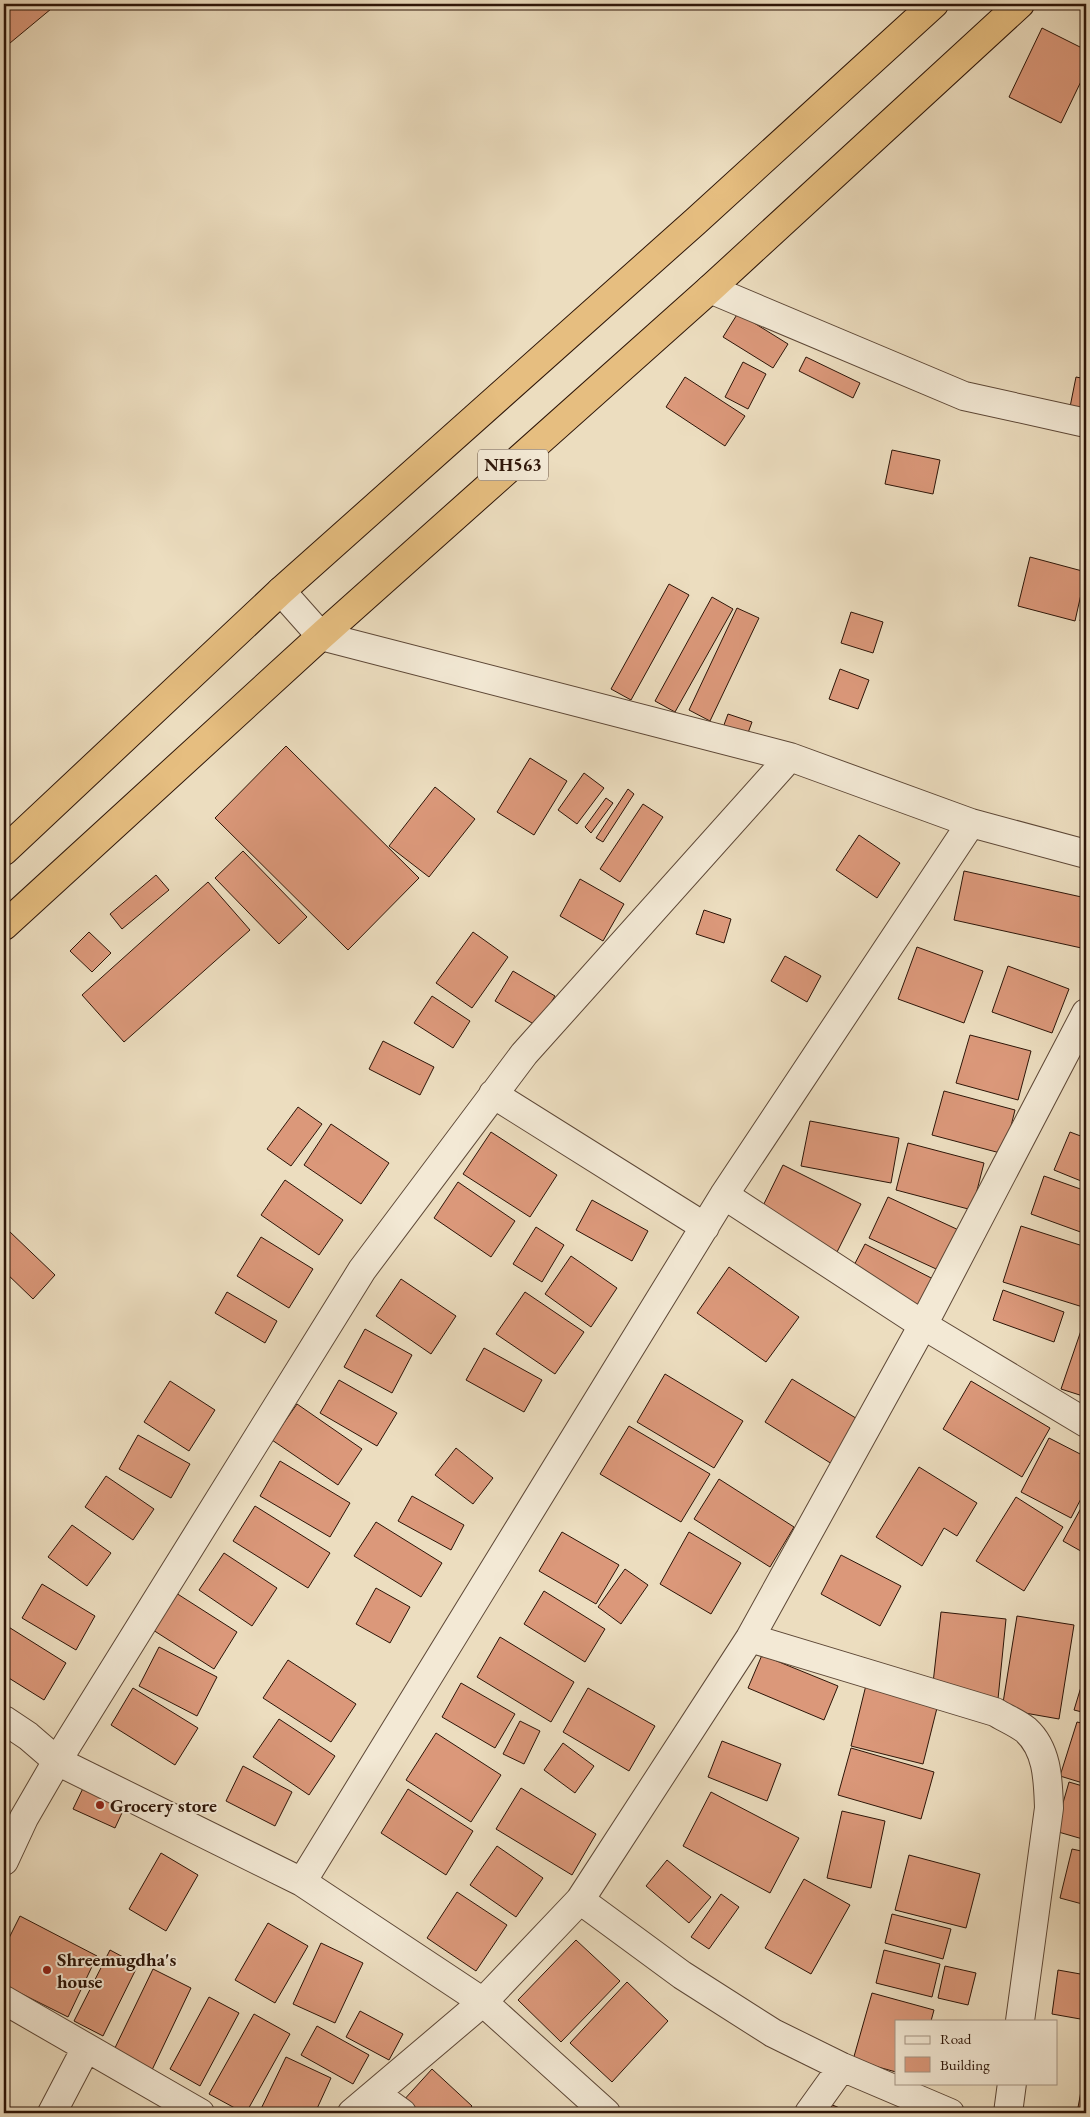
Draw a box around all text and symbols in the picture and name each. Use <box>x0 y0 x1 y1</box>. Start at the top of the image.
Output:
road number: NH563 <box>478 450 548 480</box>
place label: Grocery store <box>110 1793 217 1818</box>
marker: Grocery store <box>94 1799 106 1811</box>
place label: Shreemugdha's house <box>57 1947 177 1994</box>
marker: Shreemugdha's house <box>41 1964 53 1976</box>
legend <box>895 2020 1058 2084</box>
text: Road <box>940 2029 972 2048</box>
text: Building <box>940 2055 990 2074</box>

